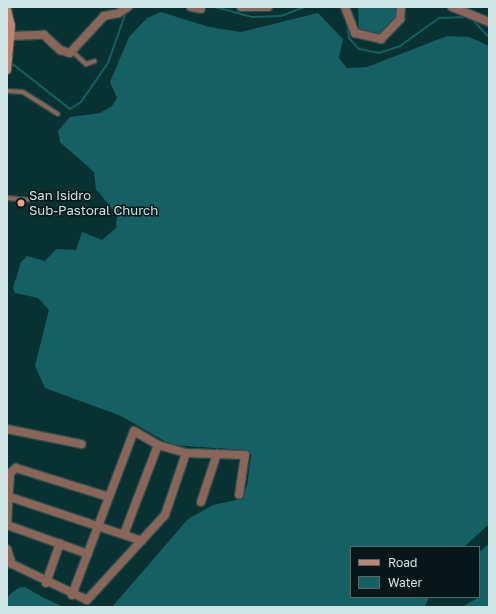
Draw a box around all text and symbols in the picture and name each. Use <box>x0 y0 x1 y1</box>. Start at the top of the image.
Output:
place label: San Isidro Sub-Pastoral Church <box>29 188 158 219</box>
marker: San Isidro Sub-Pastoral Church <box>16 198 26 208</box>
legend <box>350 546 480 598</box>
text: Road <box>388 555 417 570</box>
text: Water <box>388 575 422 590</box>

